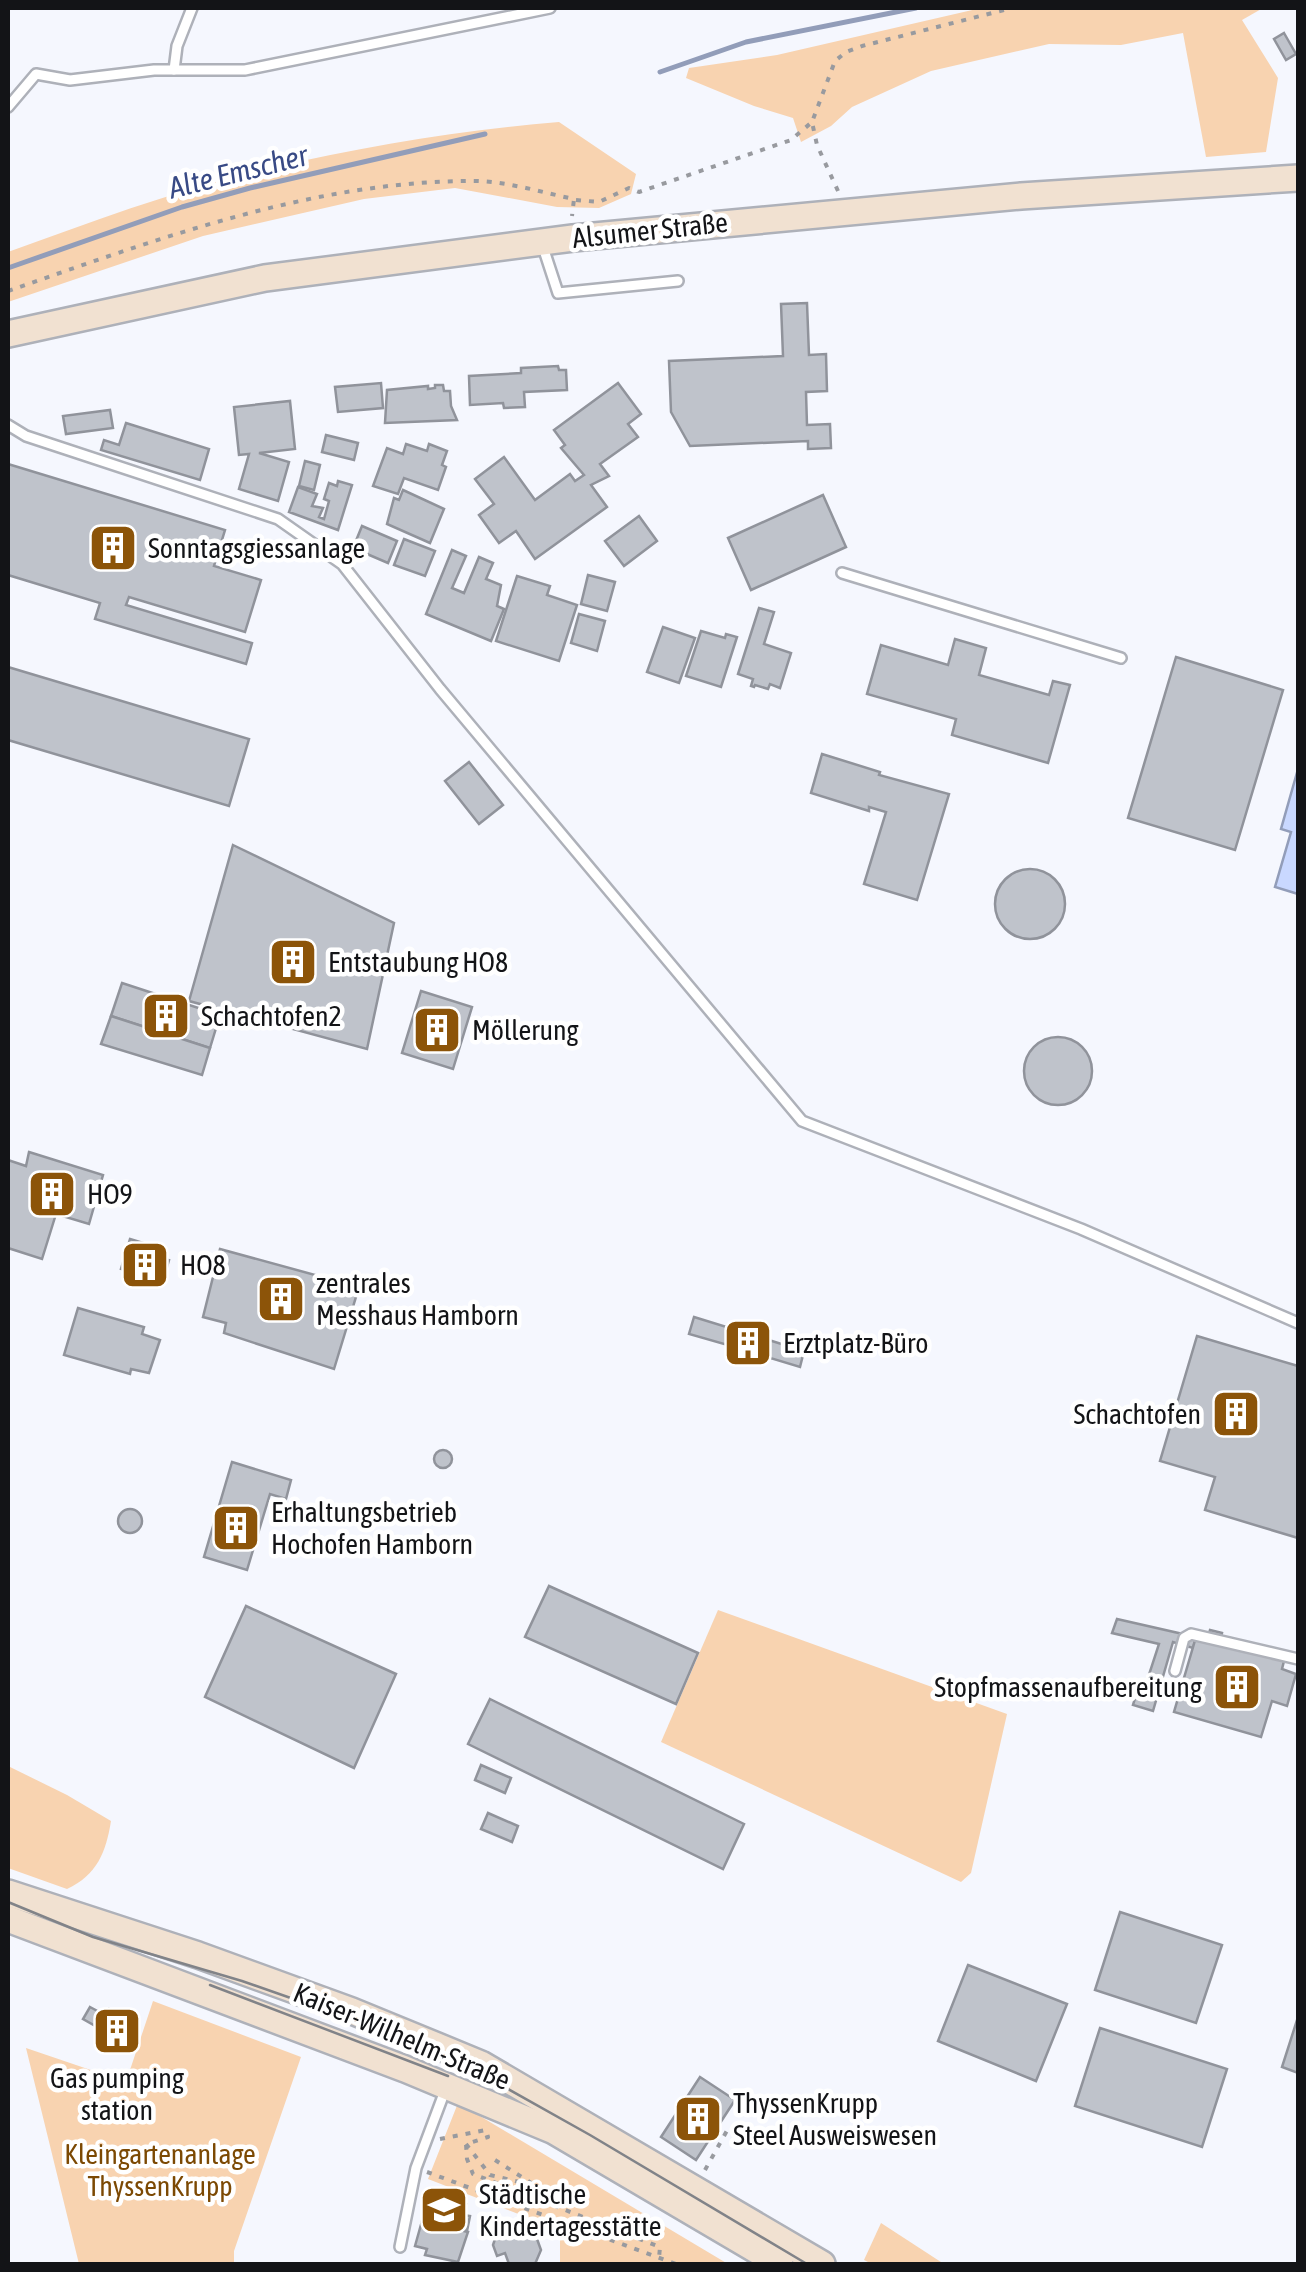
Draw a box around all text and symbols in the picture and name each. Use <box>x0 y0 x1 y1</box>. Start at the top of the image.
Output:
water label: Alte Emscher <box>164 137 312 205</box>
street label: Alsumer Straße <box>571 206 729 254</box>
building icon: Sonntagsgiessanlage <box>87 522 139 574</box>
place label: Sonntagsgiessanlage <box>148 532 365 564</box>
building icon: Entstaubung HO8 <box>267 936 319 988</box>
place label: Entstaubung HO8 <box>328 946 508 978</box>
building icon: Schachtofen2 <box>140 990 192 1042</box>
place label: Schachtofen2 <box>201 1000 342 1032</box>
building icon: Möllerung <box>411 1004 463 1056</box>
place label: Möllerung <box>472 1014 579 1046</box>
building icon: HO9 <box>26 1168 78 1220</box>
place label: HO9 <box>87 1178 133 1210</box>
building icon: HO8 <box>119 1239 171 1291</box>
place label: HO8 <box>180 1249 226 1281</box>
place label: zentrales Messhaus Hamborn <box>316 1267 519 1331</box>
building icon: zentrales Messhaus Hamborn <box>255 1273 307 1325</box>
building icon: Erztplatz-Büro <box>722 1317 774 1369</box>
place label: Erztplatz-Büro <box>783 1327 928 1359</box>
building icon: Schachtofen <box>1210 1388 1262 1440</box>
place label: Schachtofen <box>1073 1398 1201 1430</box>
place label: Erhaltungsbetrieb Hochofen Hamborn <box>271 1496 473 1560</box>
building icon: Erhaltungsbetrieb Hochofen Hamborn <box>210 1502 262 1554</box>
building icon: Stopfmassenaufbereitung <box>1211 1661 1263 1713</box>
place label: Stopfmassenaufbereitung <box>934 1671 1202 1703</box>
street label: Kaiser-Wilhelm-Straße <box>289 1976 515 2096</box>
building icon: Gas pumping station <box>91 2005 143 2057</box>
place label: Gas pumping station <box>50 2062 184 2126</box>
place label: ThyssenKrupp Steel Ausweiswesen <box>733 2087 937 2151</box>
building icon: ThyssenKrupp Steel Ausweiswesen <box>672 2093 724 2145</box>
park label: Kleingartenanlage ThyssenKrupp <box>64 2138 256 2202</box>
place label: Städtische Kindertagesstätte <box>479 2178 661 2242</box>
school or university icon: Städtische Kindertagesstätte <box>418 2184 470 2236</box>

